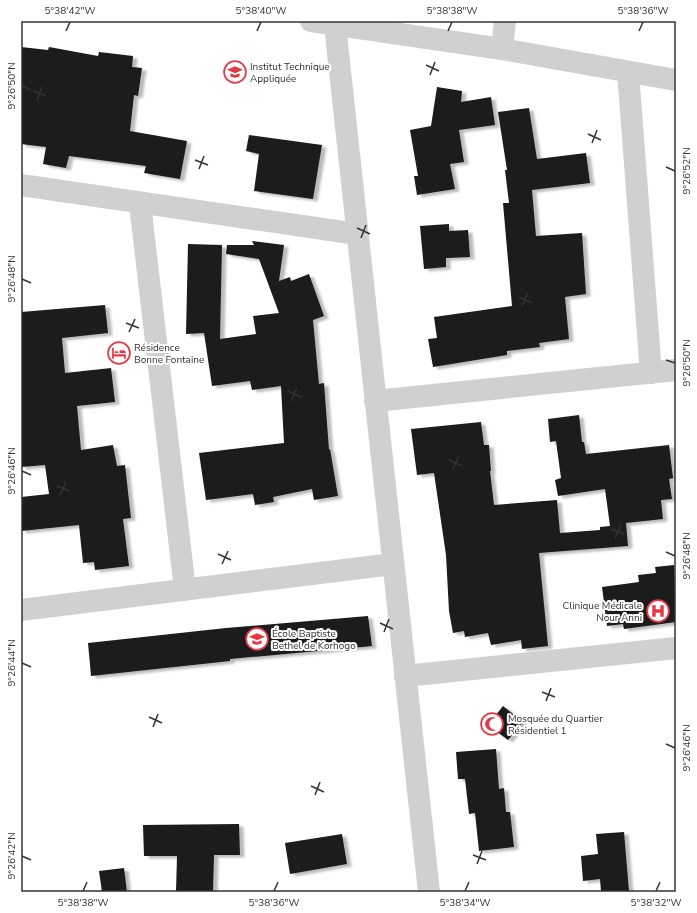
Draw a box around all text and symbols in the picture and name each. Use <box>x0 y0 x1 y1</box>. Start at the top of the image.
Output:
text: 5°38'42"W <box>45 4 95 18</box>
text: 5°38'40"W <box>236 4 286 18</box>
text: 5°38'38"W <box>427 4 477 18</box>
text: 5°38'36"W <box>618 4 668 18</box>
school or university icon: Institut Technique Appliquée <box>222 59 248 85</box>
place label: Institut Technique Appliquée <box>250 60 330 86</box>
text: 9°26'50"N <box>5 62 19 110</box>
text: 9°26'52"N <box>680 147 694 195</box>
text: 9°26'48"N <box>5 255 19 303</box>
text: 9°26'50"N <box>680 339 694 387</box>
hotel icon: Résidence Bonne Fontaine <box>106 340 132 366</box>
place label: Résidence Bonne Fontaine <box>134 341 204 367</box>
text: 9°26'46"N <box>5 447 19 495</box>
text: 9°26'48"N <box>680 532 694 580</box>
hospital icon: Clinique Médicale Nour Anni <box>645 598 671 624</box>
place label: Clinique Médicale Nour Anni <box>563 599 642 625</box>
school or university icon: École Baptiste Bethel de Korhogo <box>244 626 270 652</box>
place label: École Baptiste Bethel de Korhogo <box>272 627 356 653</box>
text: 9°26'44"N <box>5 639 19 687</box>
mosque icon: Mosquée du Quartier Résidentiel 1 <box>479 711 505 737</box>
place label: Mosquée du Quartier Résidentiel 1 <box>508 712 603 738</box>
text: 9°26'46"N <box>680 724 694 772</box>
text: 9°26'42"N <box>5 832 19 880</box>
text: 5°38'38"W <box>58 896 108 910</box>
text: 5°38'36"W <box>249 896 299 910</box>
text: 5°38'34"W <box>440 896 490 910</box>
text: 5°38'32"W <box>631 896 681 910</box>

